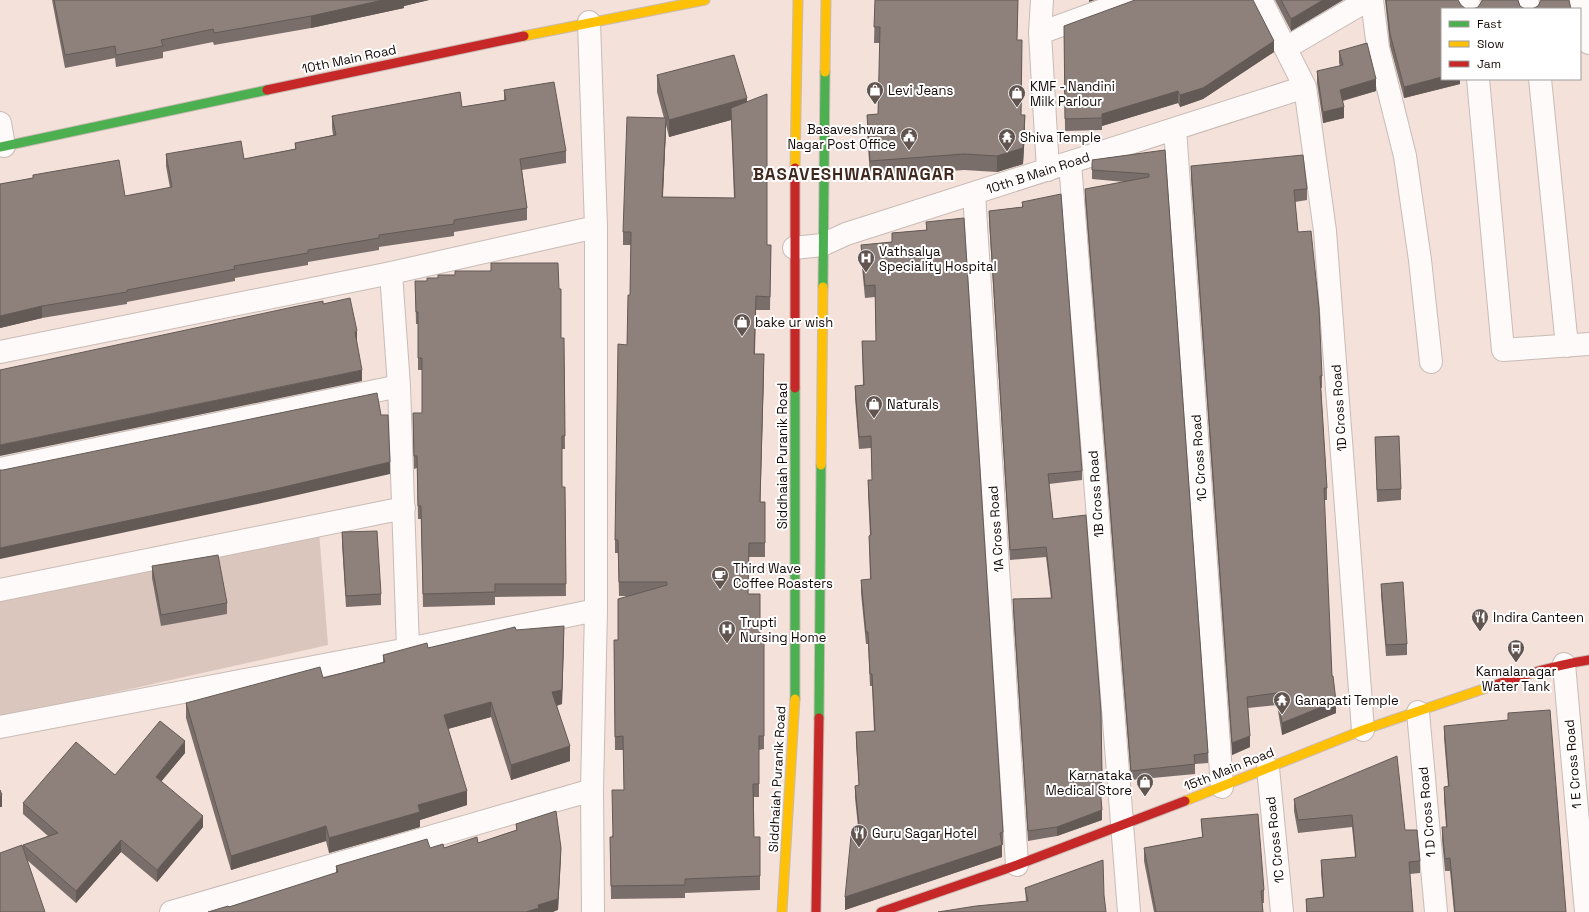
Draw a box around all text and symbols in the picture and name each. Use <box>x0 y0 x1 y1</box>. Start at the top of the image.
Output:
legend <box>1441 8 1581 80</box>
text: Fast <box>1477 16 1502 32</box>
text: Slow <box>1477 36 1504 52</box>
street label: 10th Main Road <box>300 41 398 77</box>
text: Jam <box>1477 56 1501 72</box>
place label: KMF - Nandini Milk Parlour <box>1030 78 1115 110</box>
shop icon: Levi Jeans <box>865 80 885 105</box>
place label: Levi Jeans <box>888 82 954 99</box>
shop icon: KMF - Nandini Milk Parlour <box>1007 83 1027 108</box>
place label: Basaveshwara Nagar Post Office <box>787 121 897 153</box>
public building icon: Basaveshwara Nagar Post Office <box>899 126 919 151</box>
temple icon: Shiva Temple <box>997 127 1017 152</box>
place label: Shiva Temple <box>1020 129 1101 146</box>
street label: 10th B Main Road <box>984 148 1092 198</box>
district label: BASAVESHWARANAGAR <box>753 163 955 185</box>
place label: Vathsalya Speciality Hospital <box>879 243 997 275</box>
hospital icon: Vathsalya Speciality Hospital <box>856 248 876 273</box>
shop icon: bake ur wish <box>732 312 752 337</box>
place label: bake ur wish <box>755 314 833 331</box>
street label: 1D Cross Road <box>1327 364 1351 452</box>
street label: Siddhaiah Puranik Road <box>774 383 791 529</box>
shop icon: Naturals <box>864 394 884 419</box>
place label: Naturals <box>887 396 939 413</box>
street label: 1C Cross Road <box>1187 414 1211 502</box>
street label: 1B Cross Road <box>1084 450 1108 538</box>
street label: 1A Cross Road <box>984 485 1008 573</box>
place label: Third Wave Coffee Roasters <box>733 560 833 592</box>
cafe icon: Third Wave Coffee Roasters <box>710 565 730 590</box>
restaurant icon: Indira Canteen <box>1470 607 1490 632</box>
place label: Indira Canteen <box>1493 609 1584 626</box>
place label: Trupti Nursing Home <box>740 614 827 646</box>
hospital icon: Trupti Nursing Home <box>717 619 737 644</box>
bus stop icon: Kamalanagar Water Tank <box>1506 638 1526 663</box>
place label: Kamalanagar Water Tank <box>1476 663 1556 695</box>
temple icon: Ganapati Temple <box>1272 690 1292 715</box>
place label: Ganapati Temple <box>1295 692 1399 709</box>
street label: Siddhaiah Puranik Road <box>765 705 789 853</box>
street label: 1 E Cross Road <box>1561 719 1585 809</box>
street label: 15th Main Road <box>1181 743 1277 795</box>
street label: 1 D Cross Road <box>1415 766 1439 858</box>
place label: Karnataka Medical Store <box>1046 767 1133 799</box>
shop icon: Karnataka Medical Store <box>1135 772 1155 797</box>
street label: 1C Cross Road <box>1262 796 1288 884</box>
restaurant icon: Guru Sagar Hotel <box>849 823 869 848</box>
place label: Guru Sagar Hotel <box>872 825 977 842</box>

